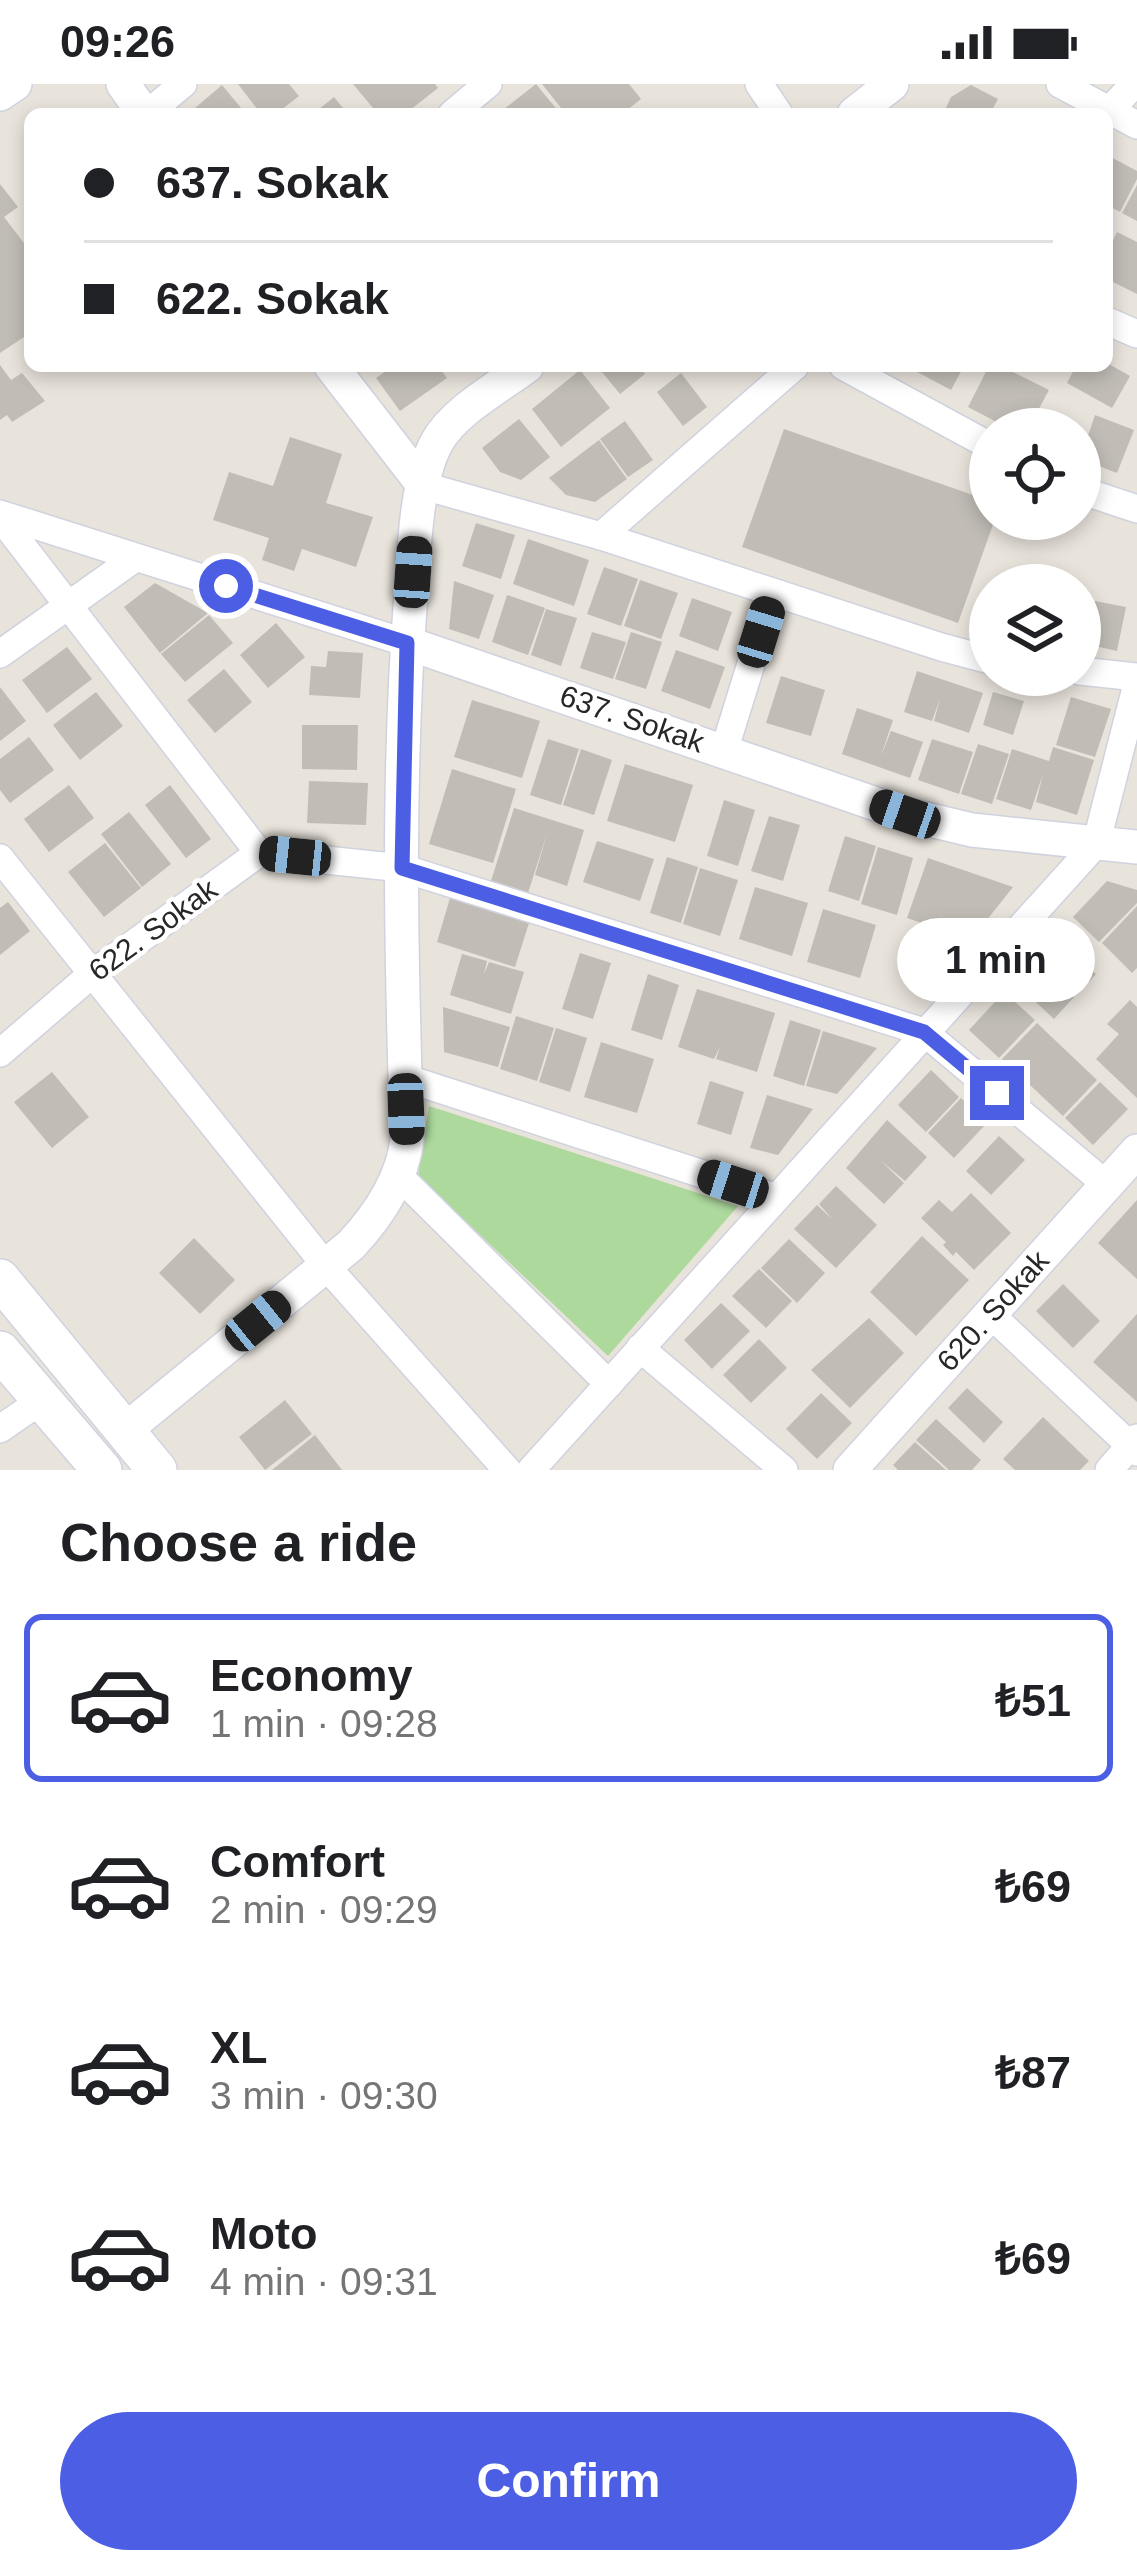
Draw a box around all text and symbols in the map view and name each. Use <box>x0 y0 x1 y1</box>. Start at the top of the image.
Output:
text: 09:26 <box>60 16 175 67</box>
text: 637. Sokak <box>156 157 389 208</box>
text: 622. Sokak <box>156 273 389 324</box>
map controls <box>969 408 1101 696</box>
button: locate <box>969 408 1101 540</box>
car <box>393 535 433 609</box>
route start <box>199 559 253 613</box>
button: layers <box>969 564 1101 696</box>
car <box>733 592 789 672</box>
street label: 637. Sokak <box>556 678 709 759</box>
car <box>865 785 945 843</box>
car <box>257 834 333 878</box>
street label: 622. Sokak <box>82 872 224 987</box>
callout: 1 min <box>898 919 1096 1003</box>
text: 1 min <box>945 938 1047 981</box>
route end <box>970 1066 1024 1120</box>
car <box>387 1072 425 1146</box>
car <box>693 1156 773 1212</box>
street label: 620. Sokak <box>930 1243 1056 1377</box>
car <box>219 1284 297 1358</box>
text: Choose a ride <box>60 1512 417 1572</box>
icon: car <box>66 1644 174 1752</box>
text: Economy <box>210 1650 413 1701</box>
text: ₺51 <box>995 1675 1071 1726</box>
text: 1 min · 09:28 <box>210 1702 438 1745</box>
icon: car <box>66 1830 174 1938</box>
text: Comfort <box>210 1836 385 1887</box>
text: ₺69 <box>995 1861 1071 1912</box>
text: 2 min · 09:29 <box>210 1888 438 1931</box>
icon: car <box>66 2016 174 2124</box>
text: XL <box>210 2022 268 2073</box>
text: ₺87 <box>995 2047 1071 2098</box>
text: 3 min · 09:30 <box>210 2074 438 2117</box>
icon: car <box>66 2202 174 2310</box>
text: Moto <box>210 2208 317 2259</box>
text: ₺69 <box>995 2233 1071 2284</box>
text: 4 min · 09:31 <box>210 2260 438 2303</box>
button: Confirm <box>60 2412 1077 2550</box>

